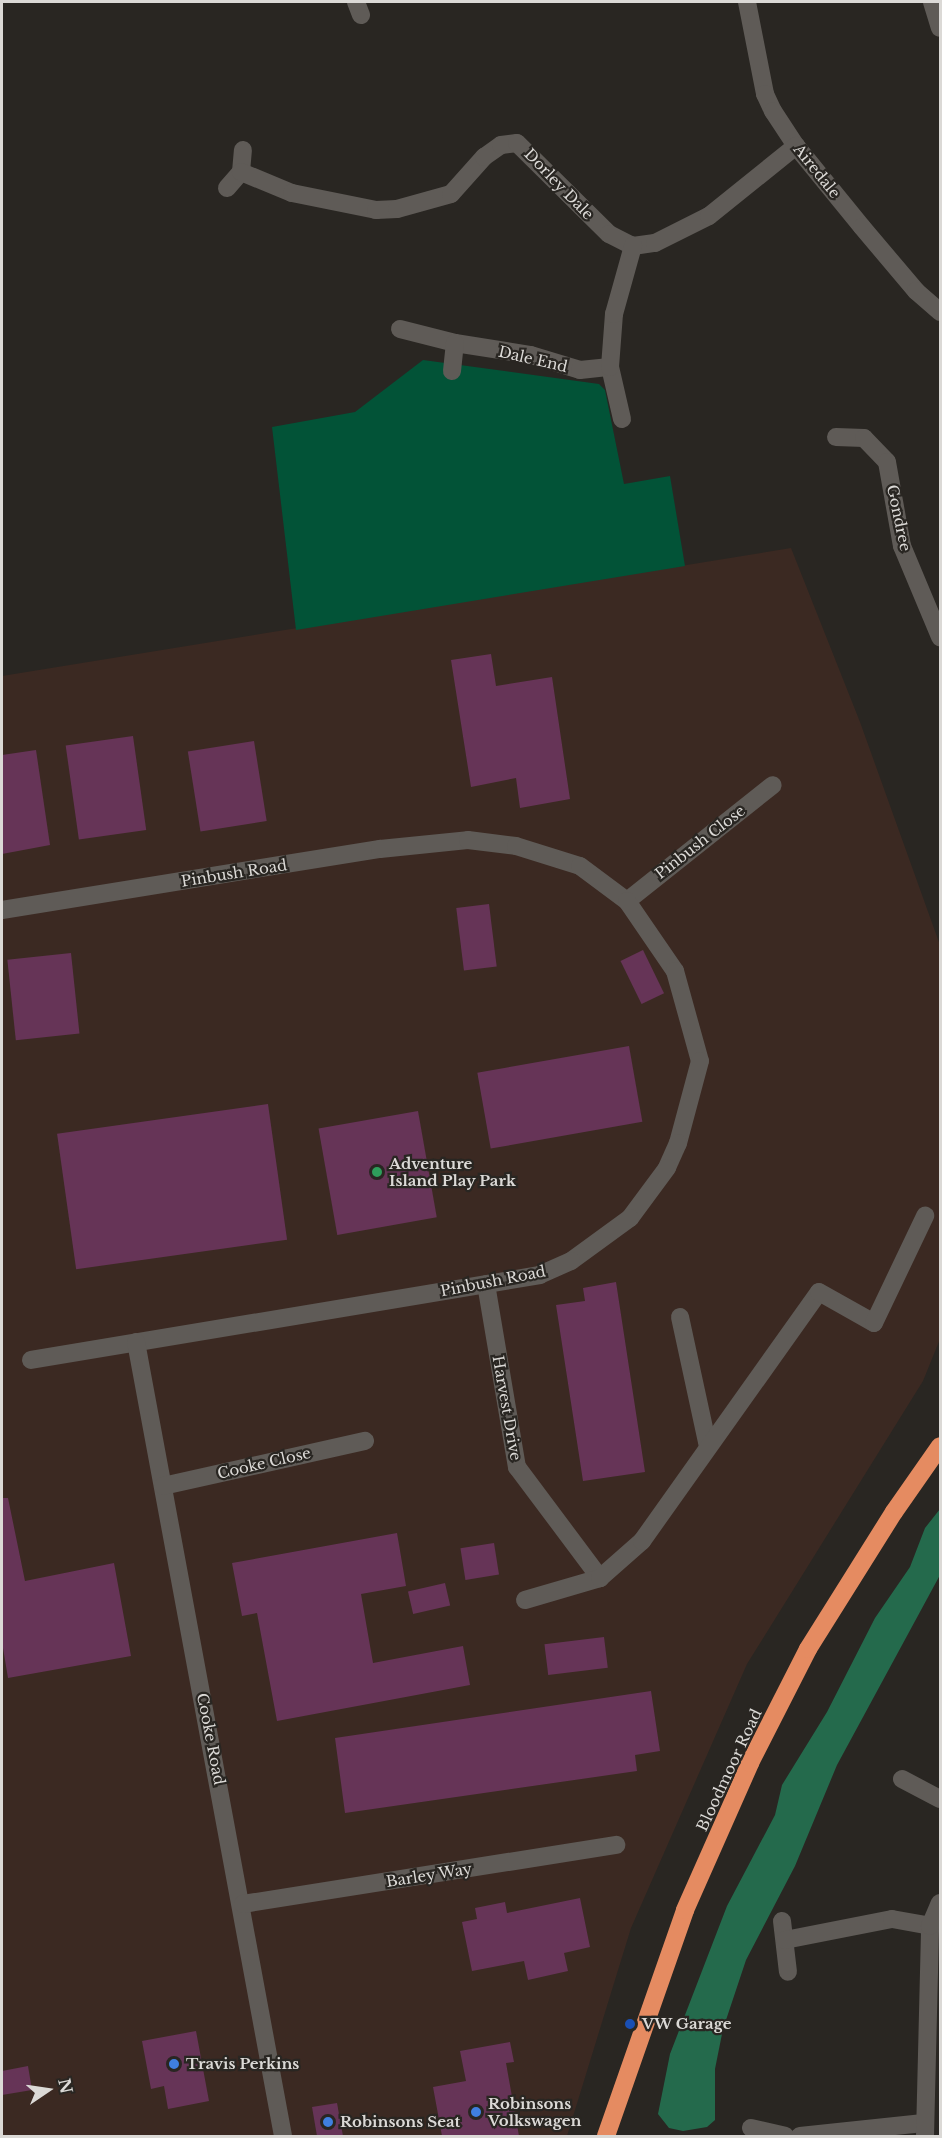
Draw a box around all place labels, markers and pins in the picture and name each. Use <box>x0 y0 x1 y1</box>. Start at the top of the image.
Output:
place label: Adventure Island Play Park <box>389 1154 516 1189</box>
marker: Adventure Island Play Park <box>370 1165 384 1179</box>
place label: VW Garage <box>642 2015 732 2033</box>
marker: VW Garage <box>623 2017 637 2031</box>
place label: Travis Perkins <box>186 2055 299 2073</box>
marker: Travis Perkins <box>167 2057 181 2071</box>
place label: Robinsons Volkswagen <box>488 2094 581 2129</box>
marker: Robinsons Volkswagen <box>469 2105 483 2119</box>
place label: Robinsons Seat <box>340 2113 460 2131</box>
marker: Robinsons Seat <box>321 2115 335 2129</box>

